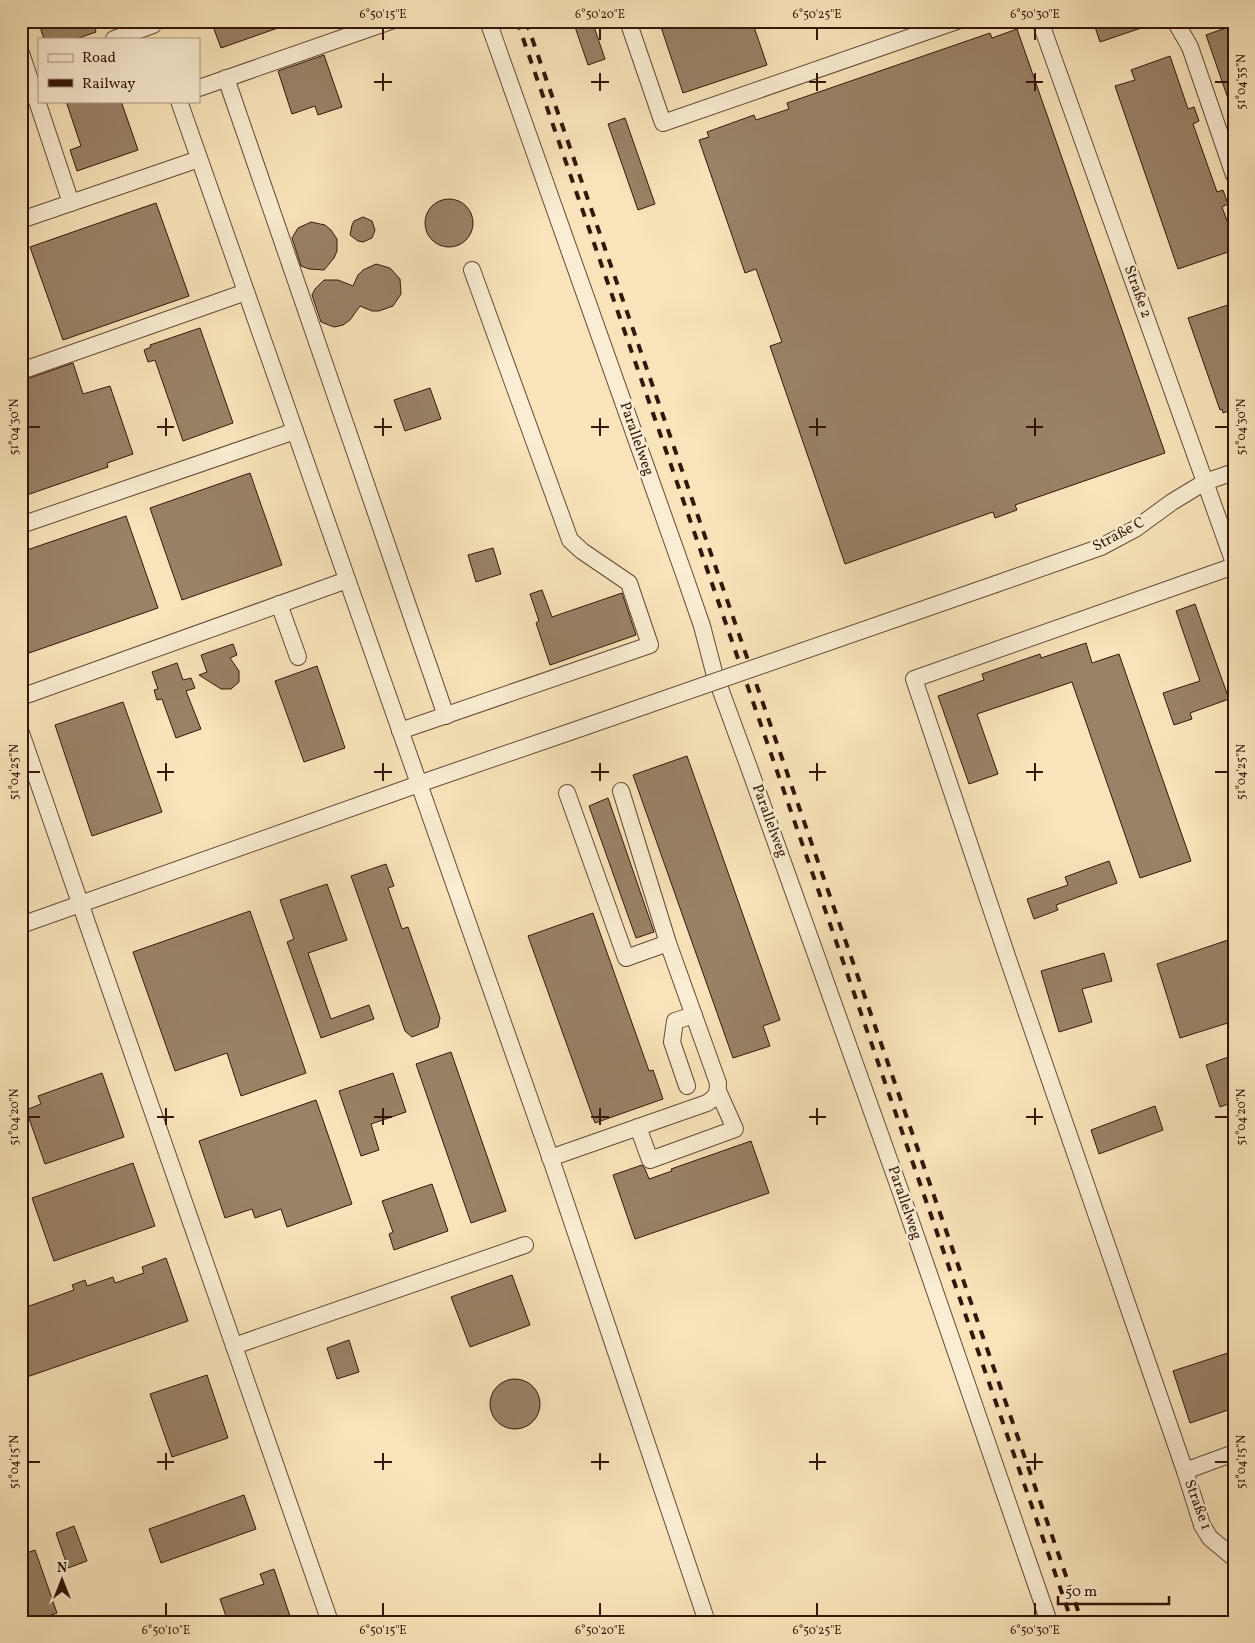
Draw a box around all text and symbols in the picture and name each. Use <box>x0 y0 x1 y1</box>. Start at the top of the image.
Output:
text: 6°50'15"E <box>359 7 407 23</box>
text: 6°50'20"E <box>575 7 625 23</box>
text: 6°50'25"E <box>793 7 841 23</box>
text: 6°50'30"E <box>1010 7 1060 23</box>
legend <box>38 38 200 102</box>
text: Road <box>82 48 116 69</box>
text: 51°04'35"N <box>1234 54 1250 110</box>
text: Railway <box>82 74 135 95</box>
street label: Straße 2 <box>1118 263 1156 321</box>
text: 51°04'30"N <box>7 399 23 455</box>
street label: Parallelweg <box>614 399 659 479</box>
text: 51°04'30"N <box>1234 399 1250 455</box>
street label: Straße C <box>1089 512 1149 557</box>
text: 51°04'25"N <box>7 744 23 800</box>
text: 51°04'25"N <box>1234 744 1250 800</box>
street label: Parallelweg <box>746 781 792 861</box>
text: 51°04'20"N <box>7 1088 23 1145</box>
text: 51°04'20"N <box>1234 1088 1250 1145</box>
street label: Parallelweg <box>882 1163 927 1243</box>
text: 51°04'15"N <box>7 1435 23 1489</box>
text: 51°04'15"N <box>1234 1435 1250 1489</box>
street label: Straße 1 <box>1178 1477 1216 1533</box>
north arrow <box>38 1556 88 1606</box>
text: N <box>57 1559 67 1578</box>
scale bar <box>1058 1573 1169 1605</box>
text: 50 m <box>1065 1582 1097 1603</box>
text: 6°50'10"E <box>142 1623 190 1639</box>
text: 6°50'15"E <box>359 1623 407 1639</box>
text: 6°50'20"E <box>575 1623 625 1639</box>
text: 6°50'25"E <box>793 1623 841 1639</box>
text: 6°50'30"E <box>1010 1623 1060 1639</box>

